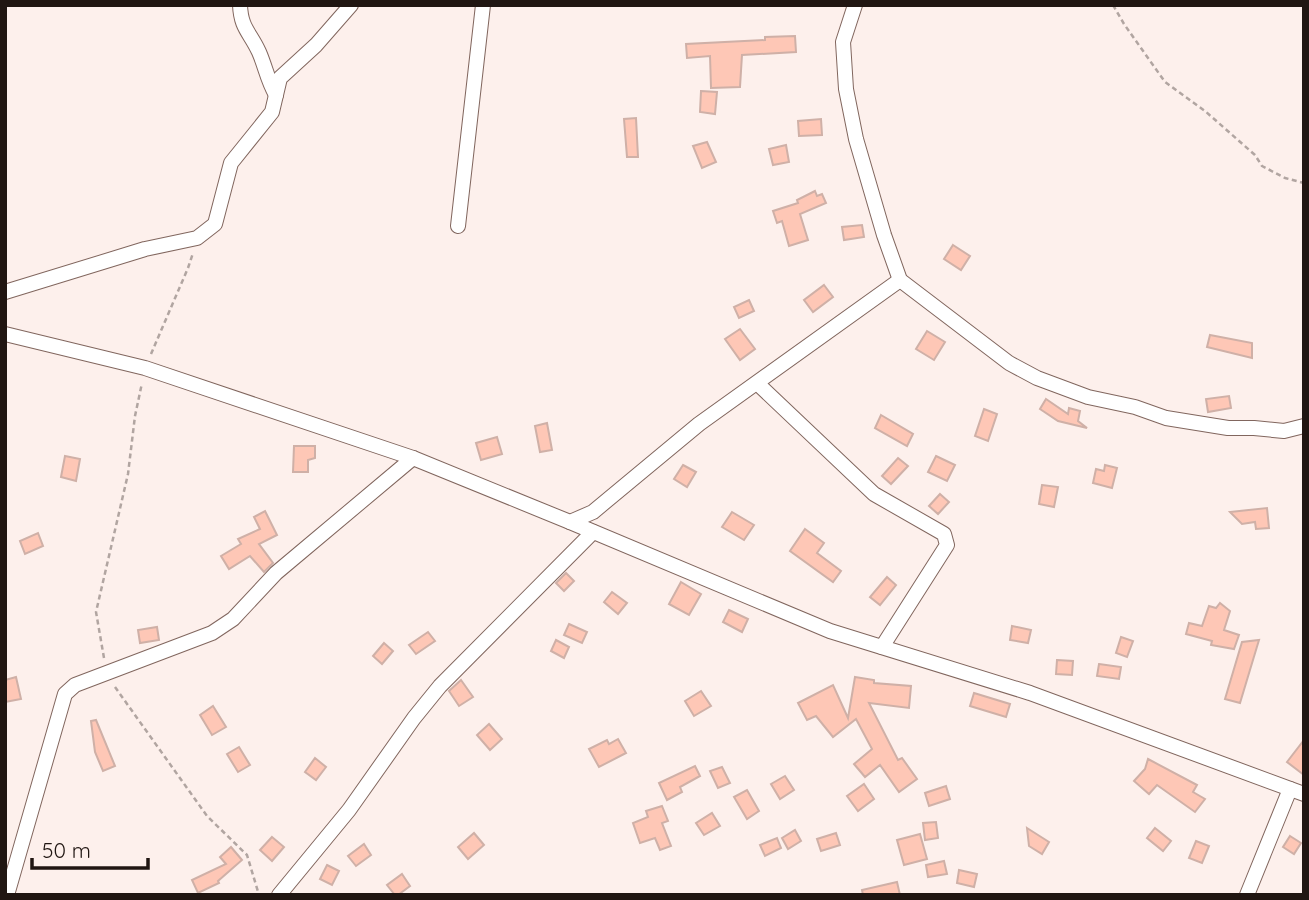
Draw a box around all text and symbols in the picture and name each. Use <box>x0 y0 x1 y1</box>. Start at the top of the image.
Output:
scale bar <box>32 827 147 871</box>
text: 50 m <box>42 837 91 863</box>

